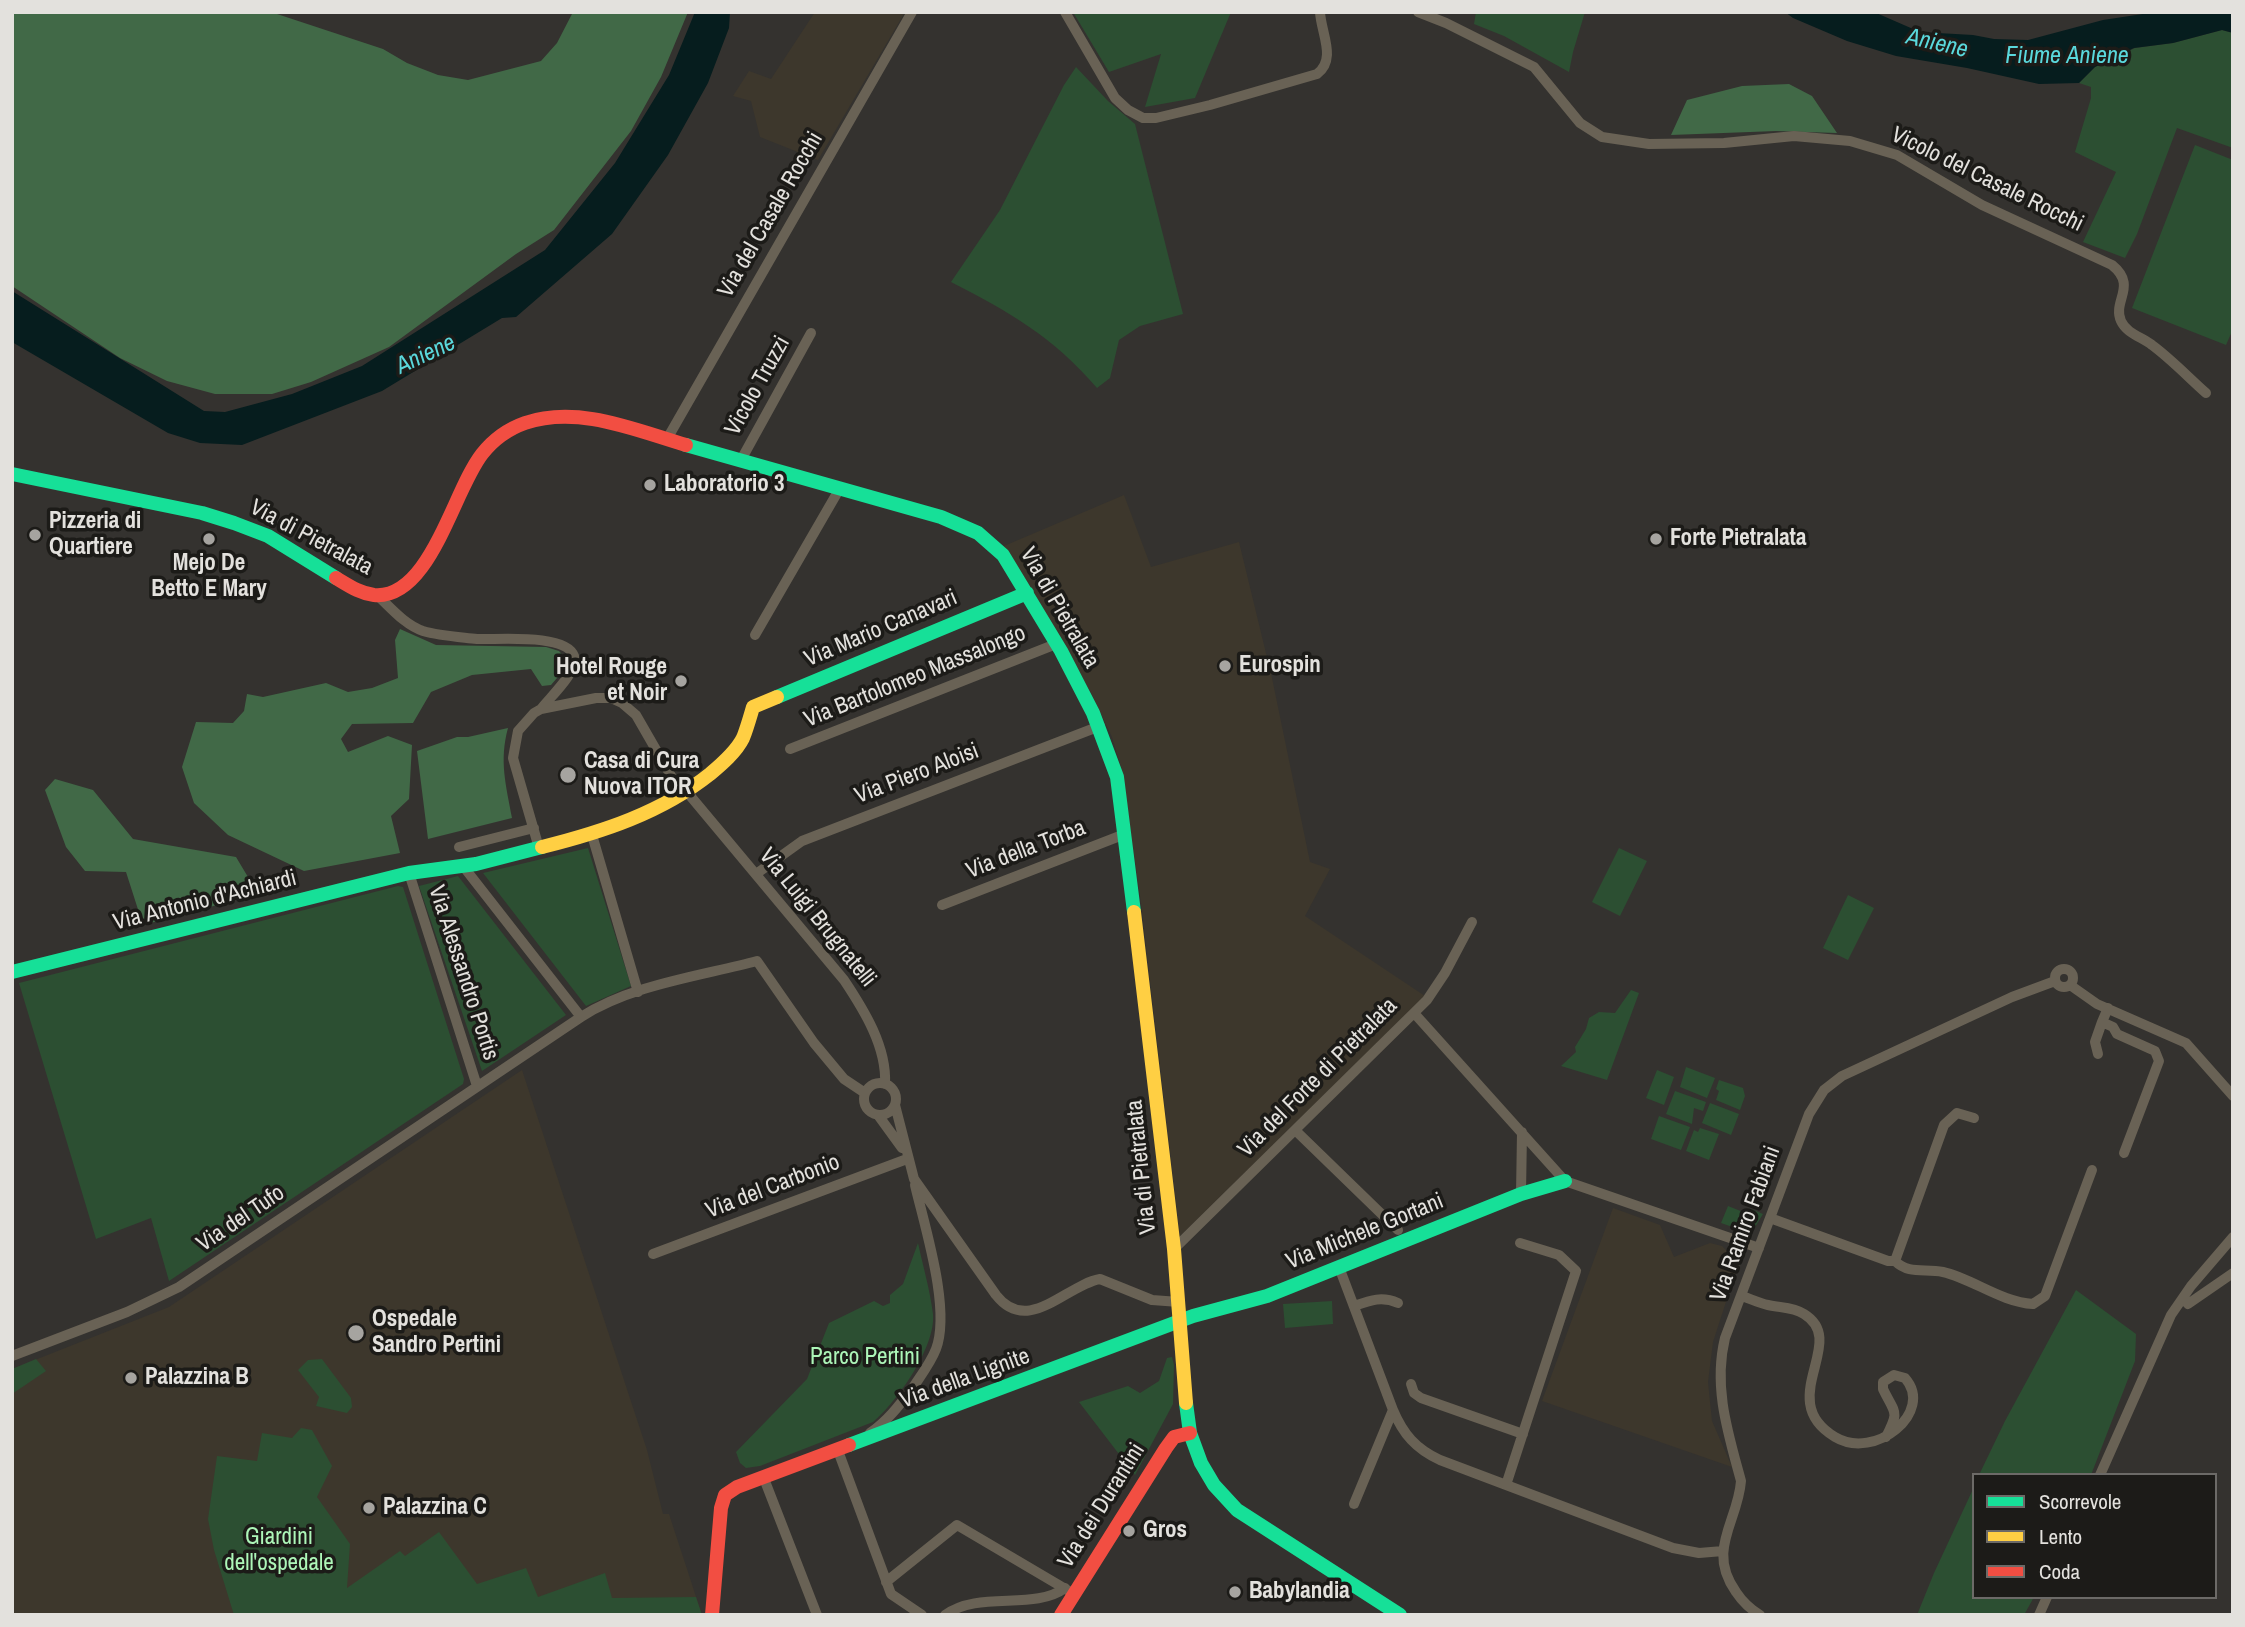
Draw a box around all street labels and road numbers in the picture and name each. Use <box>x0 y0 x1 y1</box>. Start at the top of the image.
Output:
street label: Vicolo del Casale Rocchi <box>1886 121 2088 239</box>
street label: Via del Casale Rocchi <box>712 127 830 303</box>
street label: Vicolo Truzzi <box>719 332 797 440</box>
street label: Via di Pietralata <box>245 494 377 582</box>
street label: Via di Pietralata <box>1013 543 1105 673</box>
street label: Via Mario Canavari <box>800 584 962 674</box>
street label: Via Bartolomeo Massalongo <box>800 620 1030 734</box>
street label: Via Piero Aloisi <box>851 738 983 810</box>
street label: Via della Torba <box>962 815 1090 885</box>
street label: Via Luigi Brugnatelli <box>753 843 881 993</box>
street label: Via Antonio d'Achiardi <box>111 865 299 937</box>
street label: Via Alessandro Portis <box>422 882 504 1064</box>
street label: Via del Forte di Pietralata <box>1233 993 1403 1163</box>
street label: Via di Pietralata <box>1121 1098 1163 1236</box>
street label: Via Ramiro Fabiani <box>1705 1143 1787 1305</box>
street label: Via del Carbonio <box>702 1149 844 1225</box>
street label: Via del Tufo <box>192 1180 290 1258</box>
street label: Via Michele Gortani <box>1282 1188 1448 1276</box>
street label: Via della Lignite <box>896 1343 1034 1415</box>
street label: Via dei Durantini <box>1053 1438 1151 1574</box>

